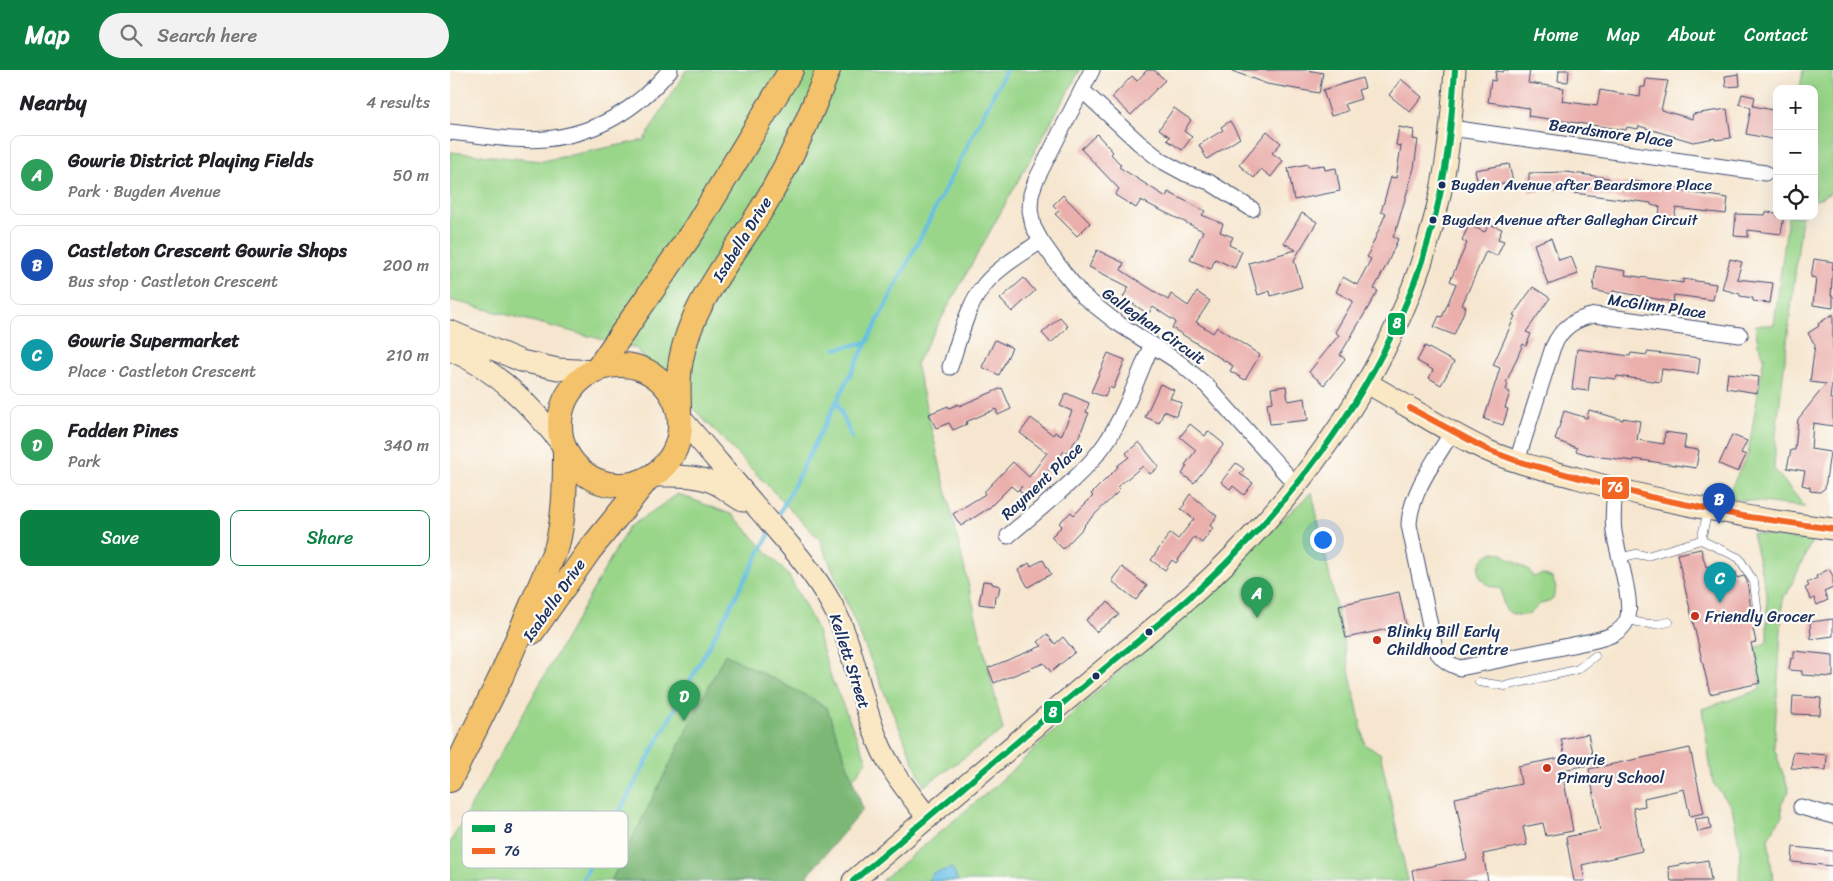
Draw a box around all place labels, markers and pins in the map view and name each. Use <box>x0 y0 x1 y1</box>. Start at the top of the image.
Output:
place label: Bugden Avenue after Beardsmore Place <box>1451 172 1712 198</box>
marker: Bugden Avenue after Beardsmore Place <box>1437 180 1447 190</box>
place label: Bugden Avenue after Galleghan Circuit <box>1442 207 1698 233</box>
marker: Bugden Avenue after Galleghan Circuit <box>1428 215 1438 225</box>
pin: B <box>1703 483 1735 524</box>
pin: C <box>1704 562 1736 603</box>
pin: A <box>1241 577 1273 618</box>
place label: Friendly Grocer <box>1705 602 1816 631</box>
marker: Friendly Grocer <box>1689 610 1701 622</box>
place label: Blinky Bill Early Childhood Centre <box>1387 617 1508 664</box>
unlabelled marker <box>1144 627 1154 637</box>
marker: Blinky Bill Early Childhood Centre <box>1371 634 1383 646</box>
unlabelled marker <box>1091 671 1101 681</box>
pin: D <box>668 680 700 721</box>
place label: Gowrie Primary School <box>1557 745 1665 792</box>
marker: Gowrie Primary School <box>1541 762 1553 774</box>

